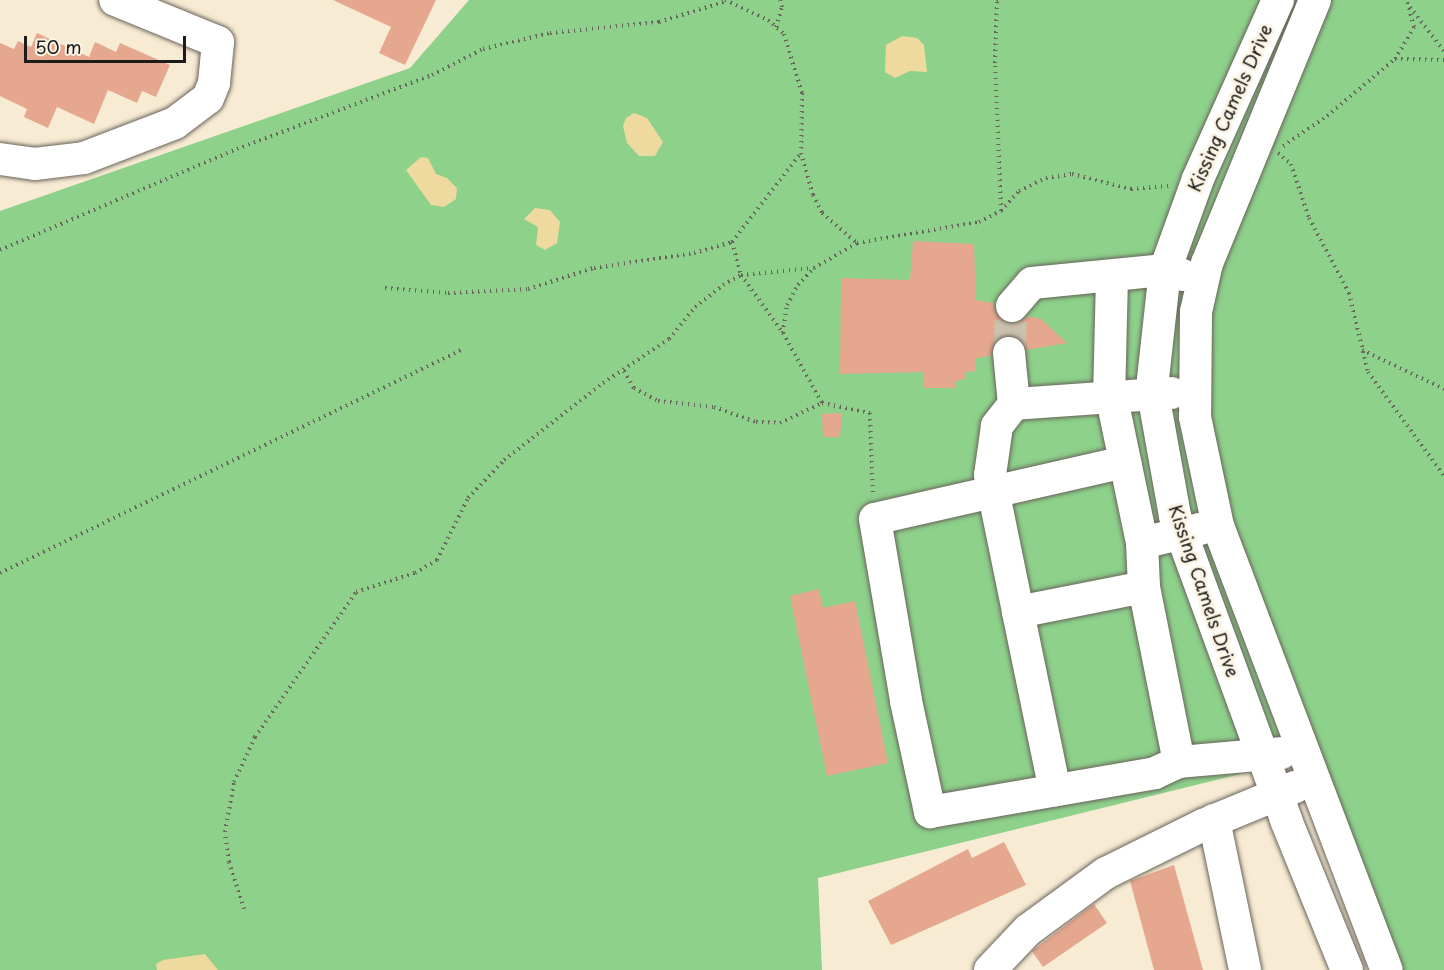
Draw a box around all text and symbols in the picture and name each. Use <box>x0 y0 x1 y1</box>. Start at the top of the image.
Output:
street label: Kissing Camels Drive <box>1183 21 1277 195</box>
scale bar <box>27 24 189 62</box>
text: 50 m <box>35 33 82 60</box>
street label: Kissing Camels Drive <box>1164 502 1244 680</box>

